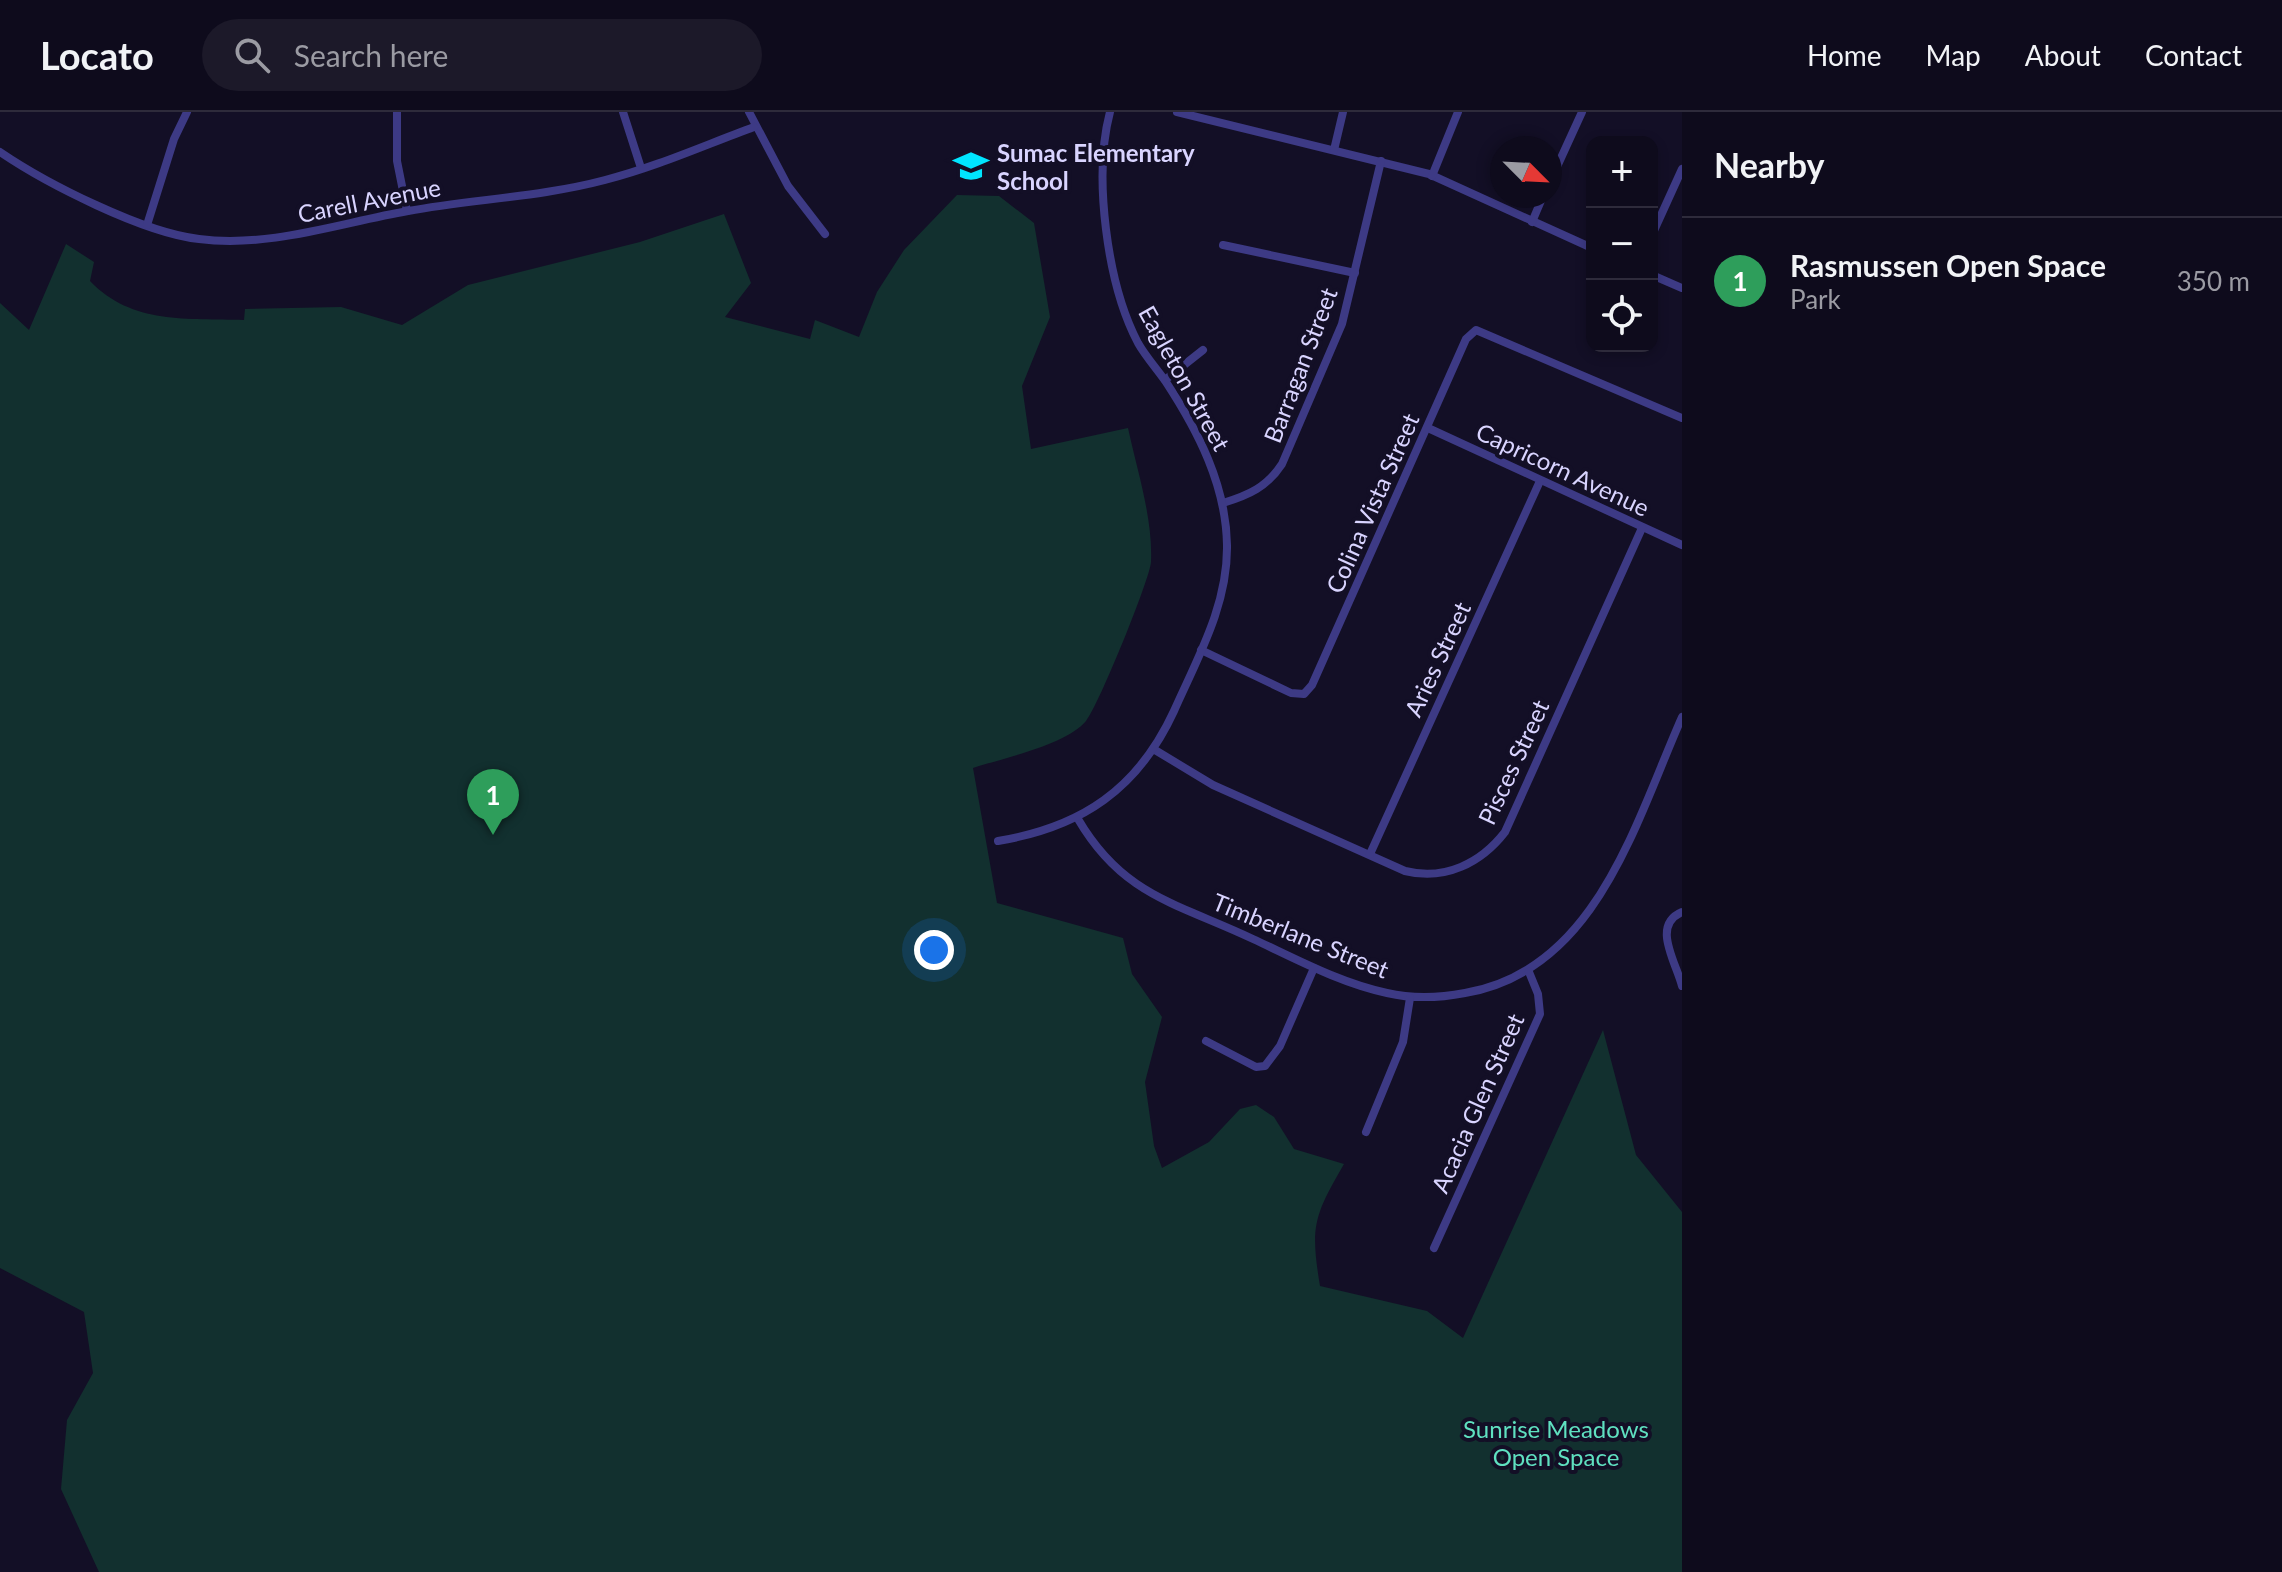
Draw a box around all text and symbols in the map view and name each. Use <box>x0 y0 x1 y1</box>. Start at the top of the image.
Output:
search box <box>202 19 762 91</box>
text: Locato <box>40 32 154 78</box>
icon: search <box>230 33 274 77</box>
text: Search here <box>294 37 448 73</box>
text: Home <box>1807 38 1882 72</box>
text: Map <box>1926 38 1981 72</box>
text: About <box>2025 38 2101 72</box>
text: Contact <box>2145 38 2242 72</box>
north arrow <box>1490 136 1562 208</box>
map controls <box>1586 136 1658 352</box>
button: + <box>1586 136 1658 208</box>
place label: Sumac Elementary School <box>997 138 1195 195</box>
text: Nearby <box>1714 144 1825 185</box>
school or university icon: Sumac Elementary School <box>952 147 990 185</box>
street label: Carell Avenue <box>295 172 443 228</box>
button: − <box>1586 208 1658 280</box>
text: Rasmussen Open Space <box>1790 247 2106 283</box>
text: 1 <box>1732 265 1748 297</box>
text: 350 m <box>2177 265 2250 297</box>
button: locate <box>1586 280 1658 352</box>
street label: Barragan Street <box>1257 283 1343 447</box>
text: Park <box>1790 283 1841 315</box>
street label: Eagleton Street <box>1133 300 1237 456</box>
street label: Colina Vista Street <box>1319 408 1425 597</box>
street label: Capricorn Avenue <box>1472 416 1654 522</box>
street label: Aries Street <box>1398 597 1476 721</box>
street label: Pisces Street <box>1472 695 1555 829</box>
pin: 1 <box>467 769 519 835</box>
street label: Timberlane Street <box>1209 886 1394 984</box>
your location <box>914 930 954 970</box>
street label: Acacia Glen Street <box>1424 1009 1530 1197</box>
park label: Sunrise Meadows Open Space <box>1463 1414 1649 1471</box>

